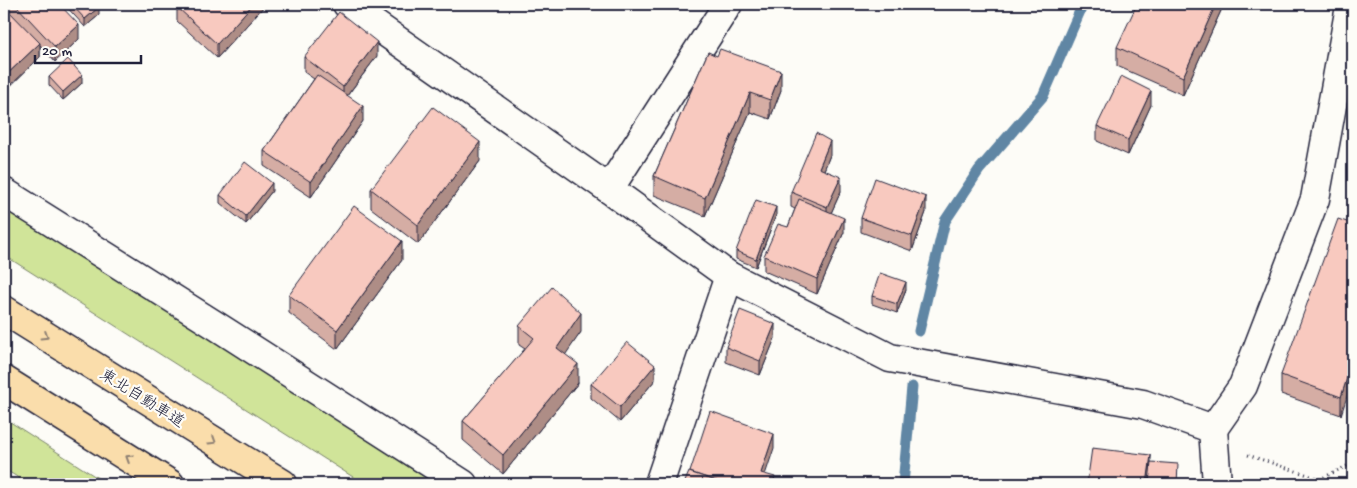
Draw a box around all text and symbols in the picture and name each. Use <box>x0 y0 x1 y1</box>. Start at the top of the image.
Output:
scale bar <box>35 32 141 64</box>
text: 20 m <box>42 43 72 61</box>
one-way arrow <box>40 330 49 340</box>
street label: 東北自動車道 <box>95 365 188 433</box>
one-way arrow <box>207 434 216 444</box>
one-way arrow <box>125 455 134 465</box>

